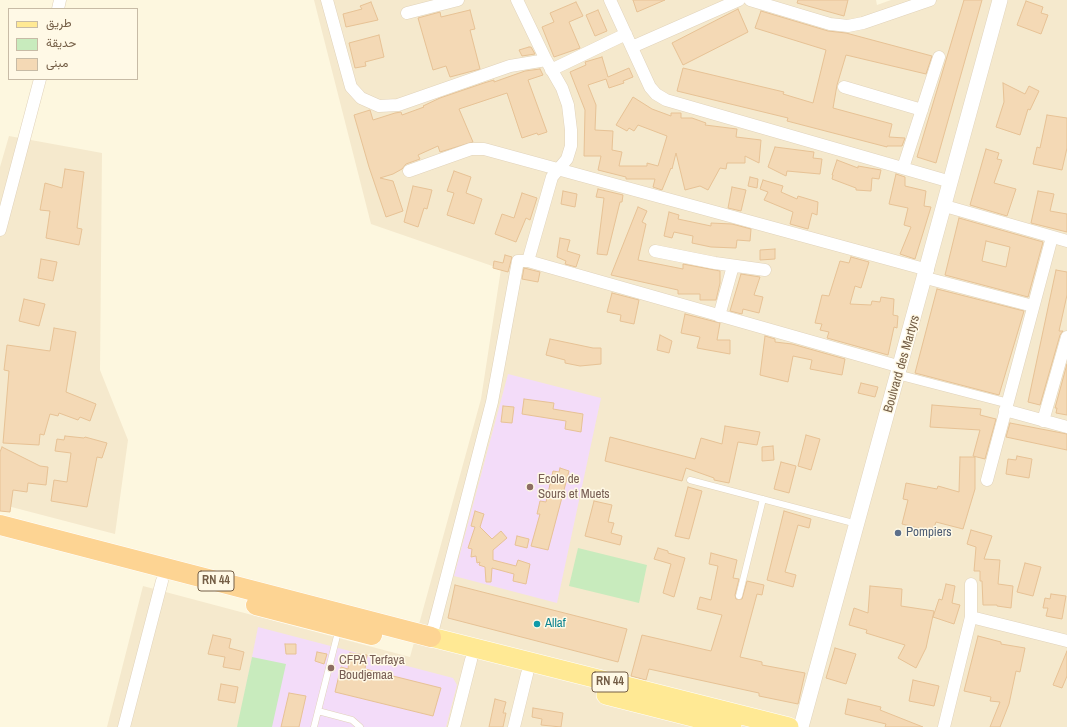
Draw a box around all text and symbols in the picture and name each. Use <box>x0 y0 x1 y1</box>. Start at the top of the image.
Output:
legend <box>8 8 138 80</box>
text: طريق <box>46 15 71 31</box>
text: حديقة <box>46 35 76 51</box>
text: مبنى <box>46 55 68 71</box>
street label: Boulvard des Martyrs <box>881 313 923 415</box>
place label: Ecole de Sours et Muets <box>538 472 610 503</box>
marker: Ecole de Sours et Muets <box>525 482 535 492</box>
place label: Pompiers <box>906 525 952 541</box>
marker: Pompiers <box>893 528 903 538</box>
road number: RN 44 <box>198 571 234 591</box>
place label: Allaf <box>545 616 566 632</box>
marker: Allaf <box>532 619 542 629</box>
place label: CFPA Terfaya Boudjemaa <box>339 653 405 684</box>
marker: CFPA Terfaya Boudjemaa <box>326 663 336 673</box>
road number: RN 44 <box>592 672 628 692</box>

